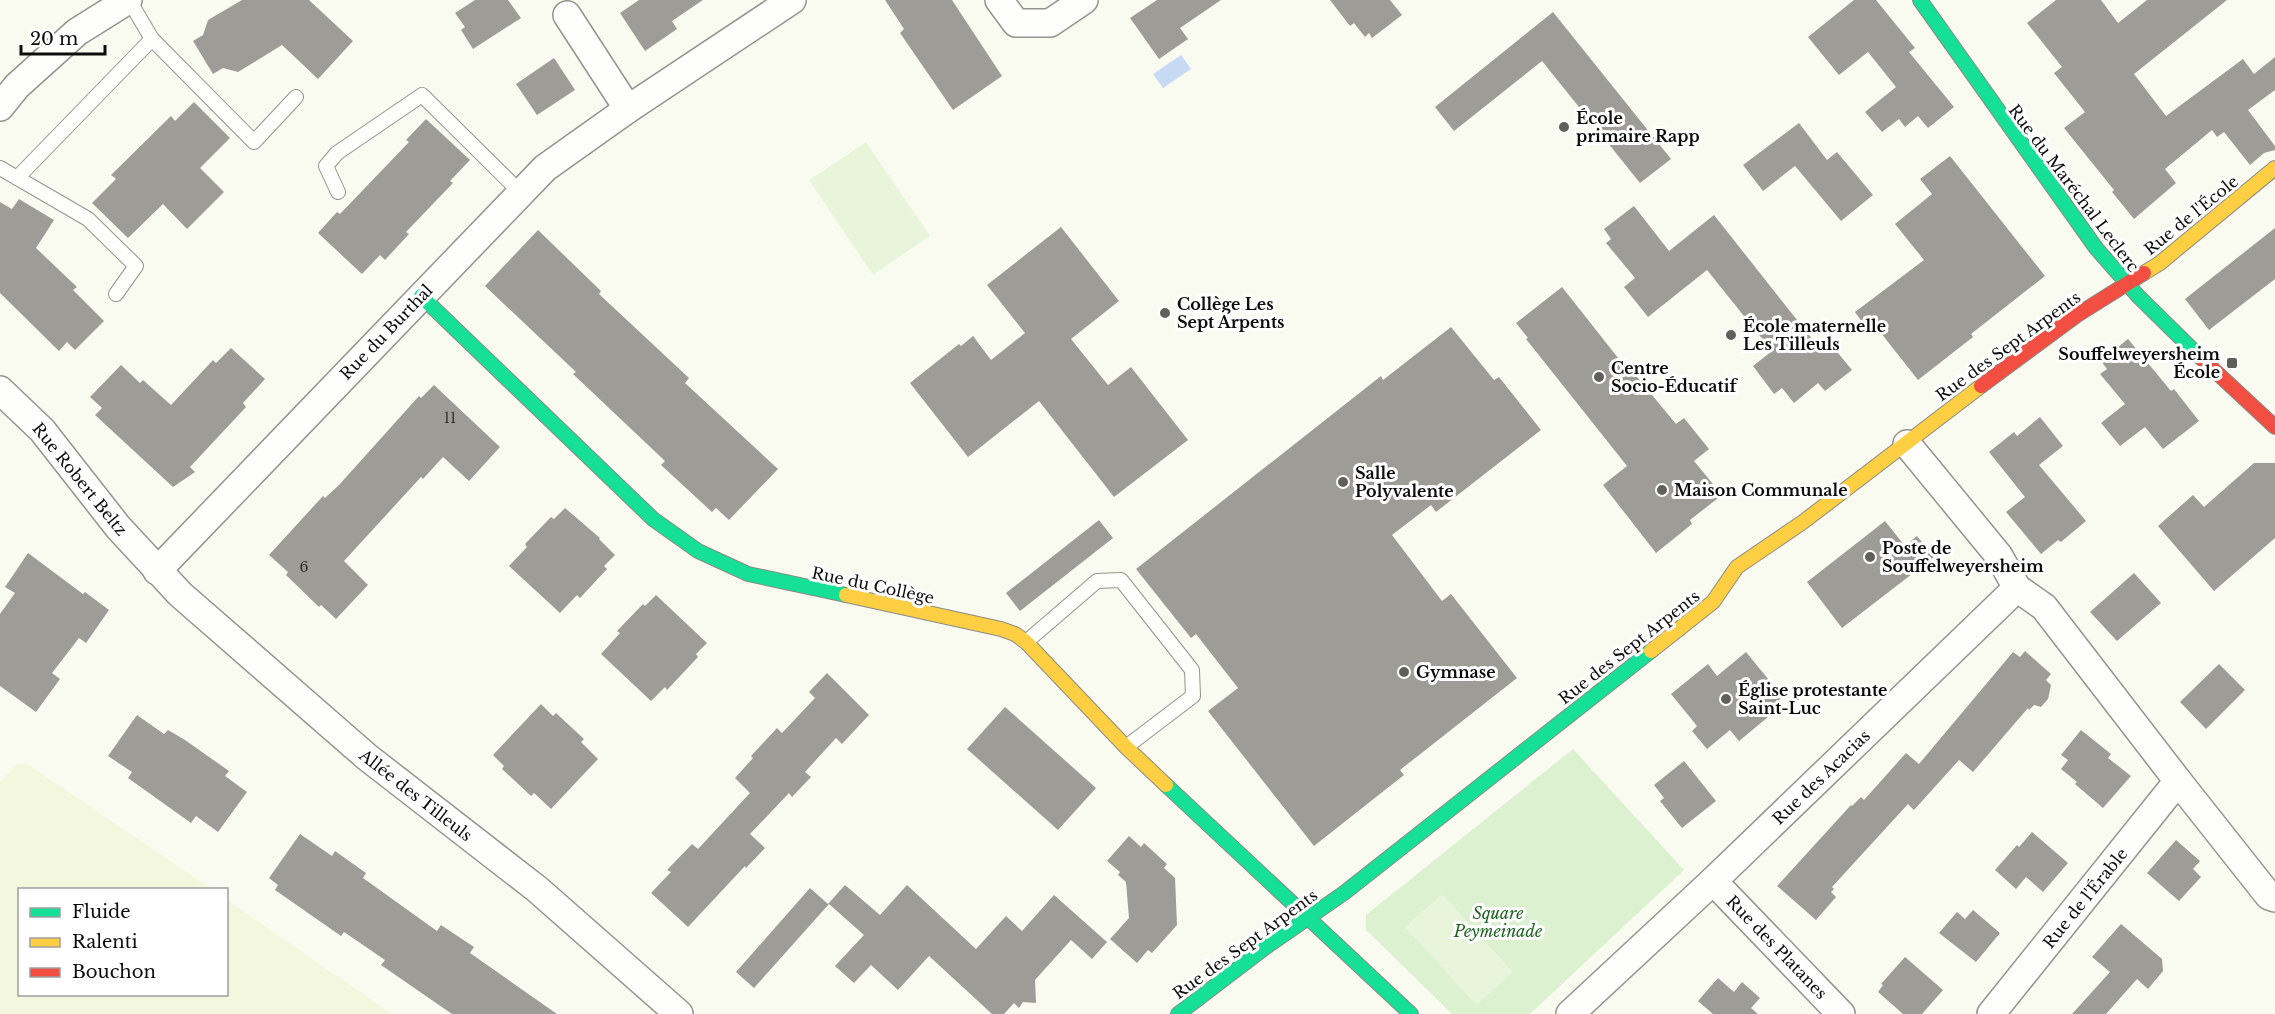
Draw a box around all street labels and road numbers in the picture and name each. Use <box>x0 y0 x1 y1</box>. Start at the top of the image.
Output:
street label: Rue du Maréchal Leclerc <box>2005 100 2144 276</box>
street label: Rue de l'École <box>2140 171 2242 259</box>
street label: Rue du Burthal <box>335 280 437 384</box>
street label: Rue des Sept Arpents <box>1932 287 2084 405</box>
street label: Rue Robert Beltz <box>28 418 132 540</box>
street label: Rue du Collège <box>810 562 936 608</box>
street label: Rue des Sept Arpents <box>1554 586 1704 708</box>
street label: Rue des Acacias <box>1768 725 1874 829</box>
street label: Allée des Tilleuls <box>355 744 476 845</box>
street label: Rue de l'Érable <box>2038 844 2132 952</box>
street label: Rue des Sept Arpents <box>1169 885 1321 1003</box>
street label: Rue des Platanes <box>1722 891 1832 1003</box>

